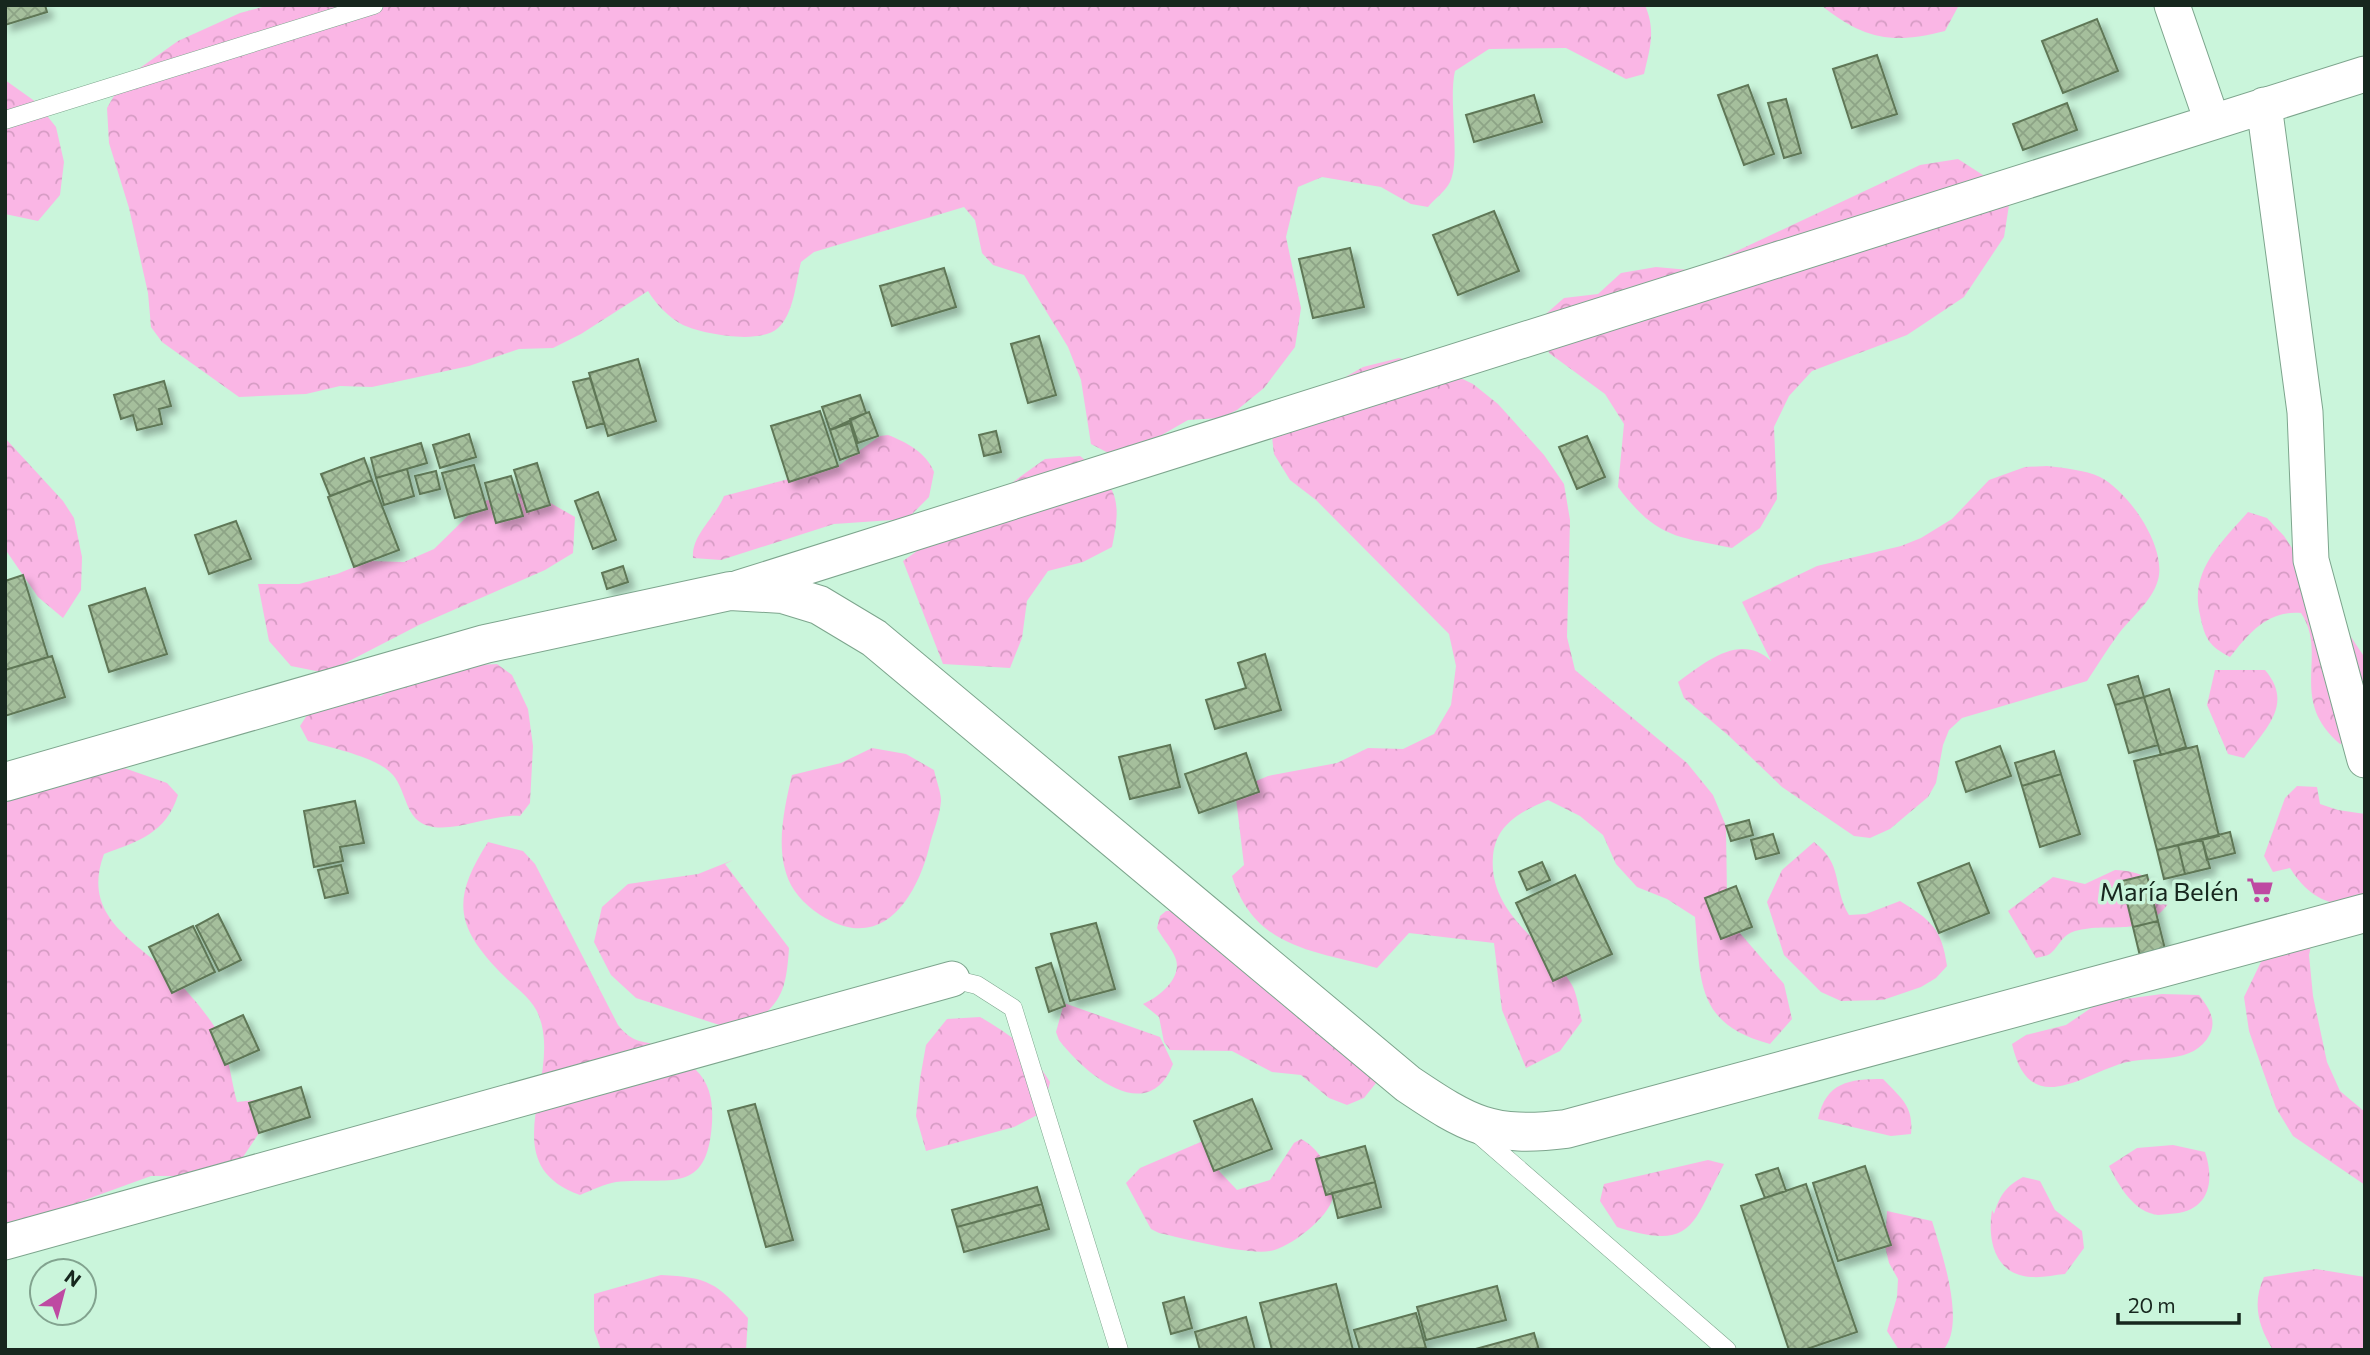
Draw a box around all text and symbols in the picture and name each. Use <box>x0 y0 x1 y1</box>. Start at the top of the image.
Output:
place label: María Belén <box>2099 875 2239 906</box>
supermarket icon: María Belén <box>2245 875 2275 905</box>
north arrow <box>28 1257 98 1327</box>
text: N <box>61 1264 86 1291</box>
scale bar <box>2118 1282 2239 1326</box>
text: 20 m <box>2128 1292 2176 1317</box>

